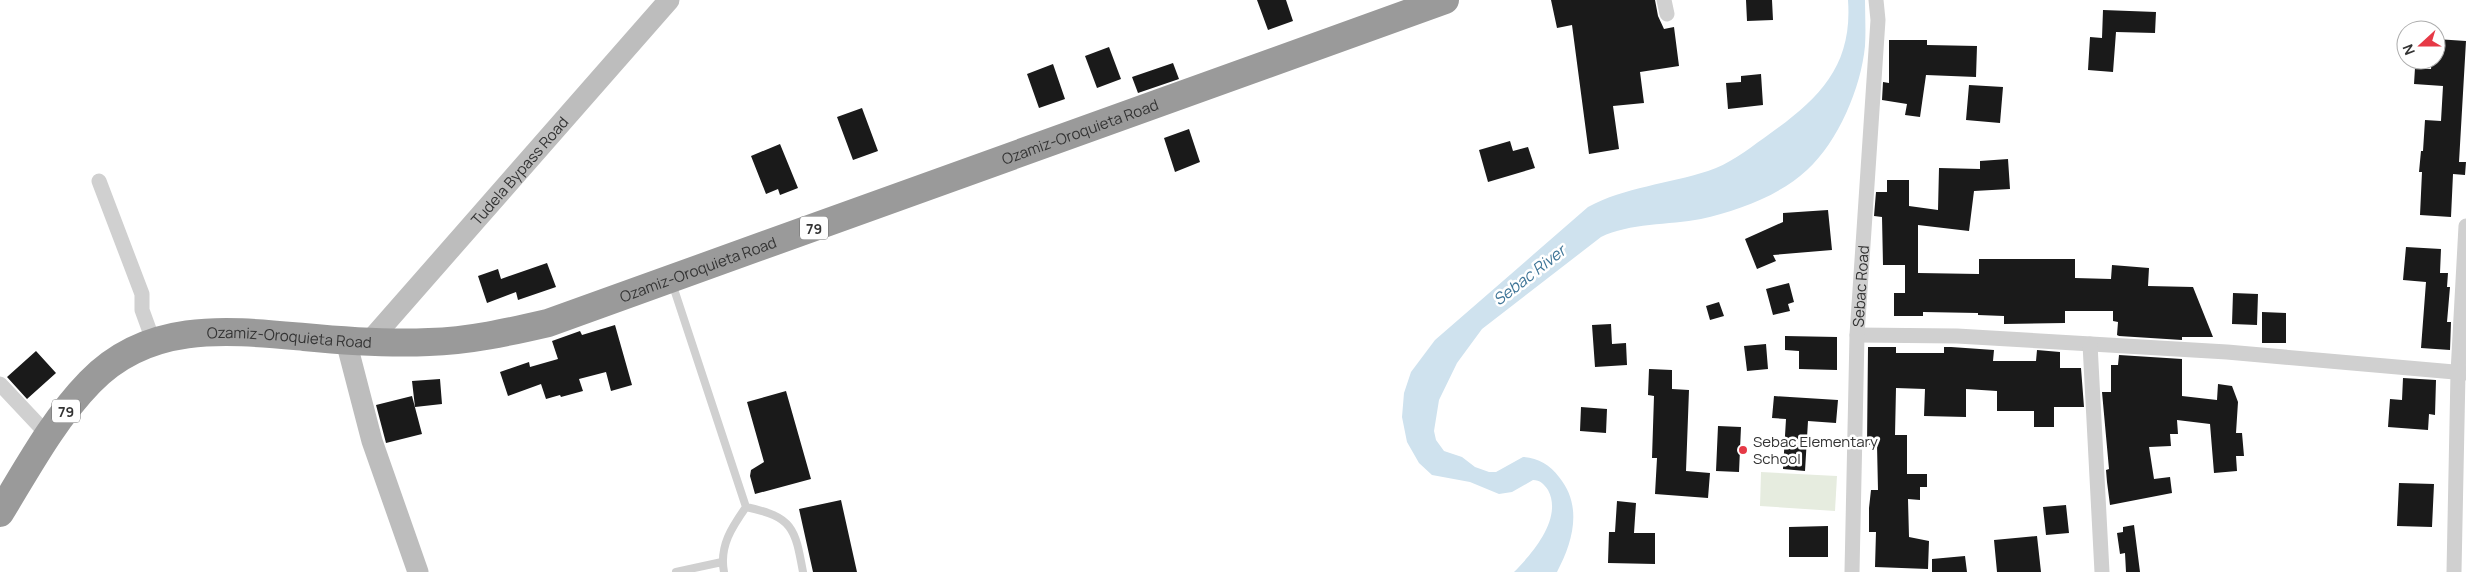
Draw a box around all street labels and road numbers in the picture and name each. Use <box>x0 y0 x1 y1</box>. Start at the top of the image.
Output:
street label: Ozamiz-Oroquieta Road <box>999 94 1161 169</box>
street label: Tudela Bypass Road <box>466 112 573 230</box>
road number: 79 <box>800 217 828 240</box>
street label: Ozamiz-Oroquieta Road <box>617 231 779 307</box>
street label: Sebac Road <box>1847 244 1873 328</box>
street label: Ozamiz-Oroquieta Road <box>206 321 372 352</box>
road number: 79 <box>52 400 80 422</box>

